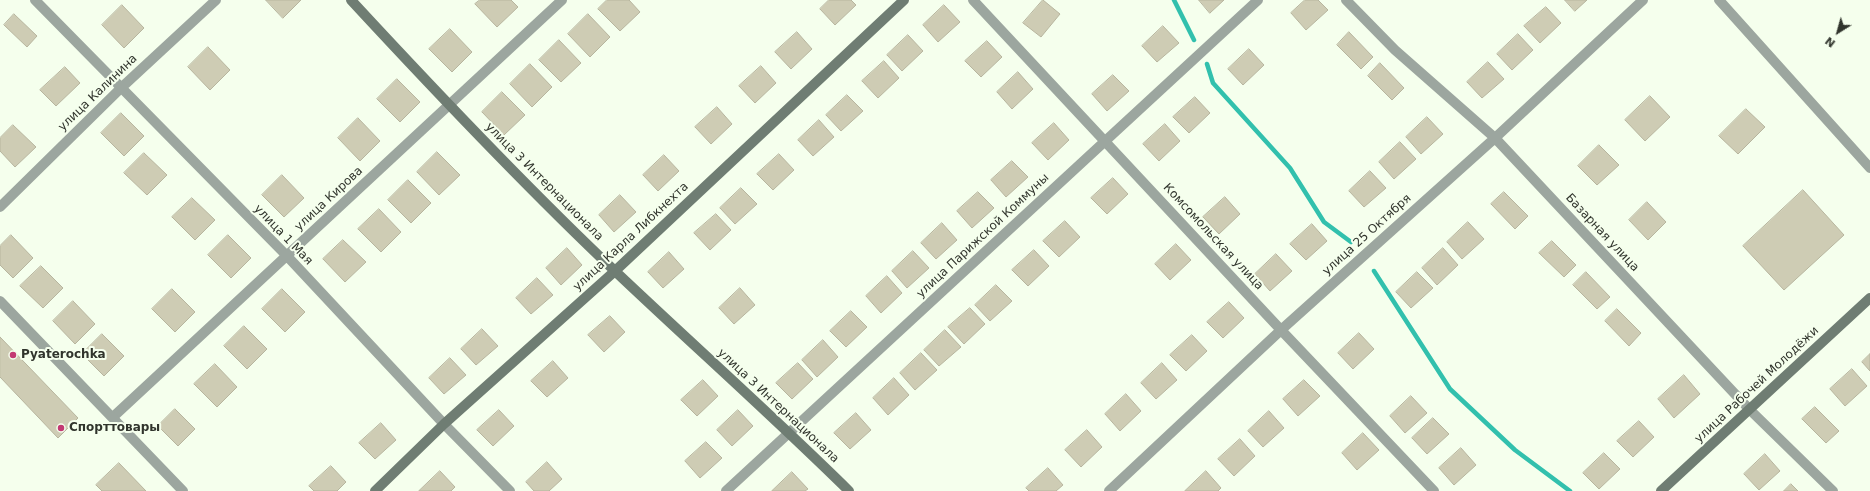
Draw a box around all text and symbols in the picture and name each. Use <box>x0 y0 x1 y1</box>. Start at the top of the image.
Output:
north arrow <box>1818 12 1858 52</box>
text: N <box>1823 34 1838 50</box>
street label: улица Калинина <box>56 52 140 134</box>
street label: улица 3 Интернационала <box>482 120 606 244</box>
street label: улица Кирова <box>292 164 366 234</box>
street label: улица Парижской Коммуны <box>914 171 1052 301</box>
street label: улица Карла Либкнехта <box>570 180 692 294</box>
street label: Комсомольская улица <box>1160 181 1266 293</box>
street label: улица 25 Октября <box>1320 191 1414 279</box>
street label: Базарная улица <box>1562 191 1642 275</box>
street label: улица 1 Мая <box>251 202 315 268</box>
street label: улица Рабочей Молодёжи <box>1692 324 1822 446</box>
street label: улица 3 Интернационала <box>714 346 842 466</box>
place label: Pyaterochka <box>21 348 106 362</box>
marker: Pyaterochka <box>8 350 18 360</box>
place label: Спорттовары <box>69 421 160 435</box>
marker: Спорттовары <box>56 423 66 433</box>

